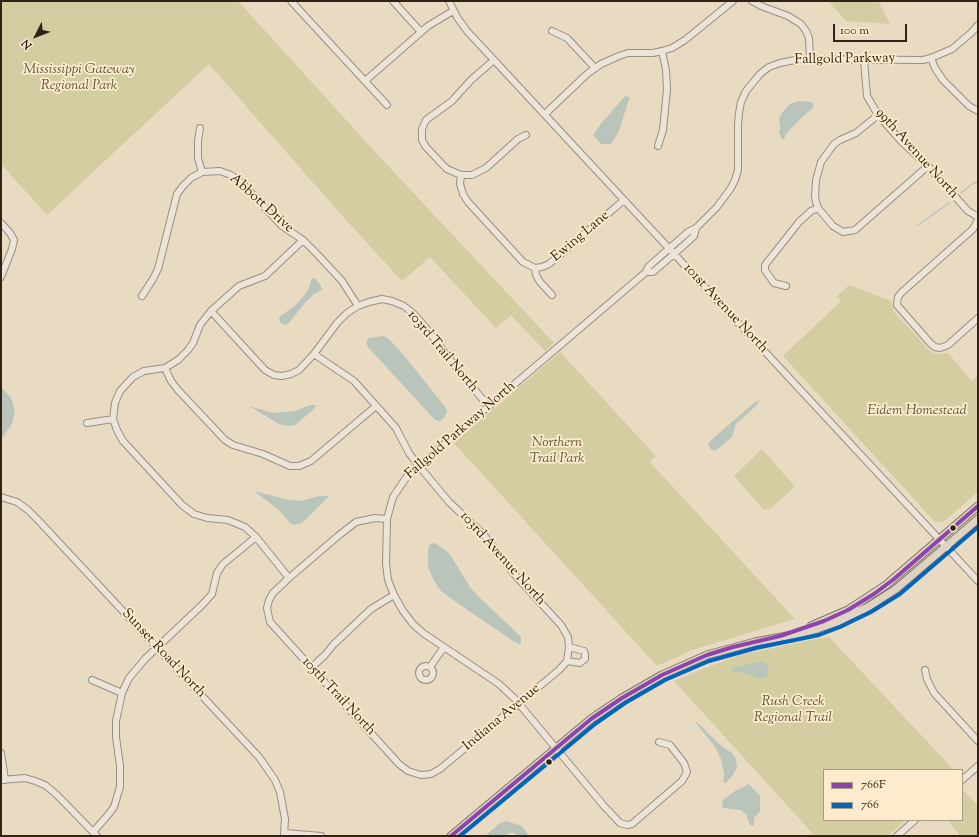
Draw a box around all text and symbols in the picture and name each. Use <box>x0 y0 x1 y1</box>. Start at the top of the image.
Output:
north arrow <box>16 16 56 56</box>
scale bar <box>835 16 909 42</box>
text: 100 m <box>840 22 869 40</box>
text: N <box>18 35 36 53</box>
street label: Fallgold Parkway <box>794 51 896 69</box>
park label: Mississippi Gateway Regional Park <box>23 63 135 96</box>
street label: 99th Avenue North <box>871 105 961 203</box>
street label: Abbott Drive <box>226 171 296 237</box>
street label: Ewing Lane <box>549 208 613 266</box>
street label: 101st Avenue North <box>679 261 771 357</box>
street label: 103rd Trail North <box>403 308 481 396</box>
street label: Fallgold Parkway North <box>402 378 520 484</box>
park label: Eidem Homestead <box>867 404 967 420</box>
park label: Northern Trail Park <box>530 436 584 468</box>
street label: 103rd Avenue North <box>455 509 549 609</box>
unlabelled marker <box>948 523 958 533</box>
street label: Sunset Road North <box>117 606 209 702</box>
street label: 105th Trail North <box>297 654 379 740</box>
street label: Indiana Avenue <box>460 681 544 755</box>
park label: Rush Creek Regional Trail <box>754 695 832 728</box>
unlabelled marker <box>544 757 554 767</box>
legend <box>823 769 963 821</box>
text: 766F <box>861 776 886 794</box>
text: 766 <box>861 796 879 814</box>

